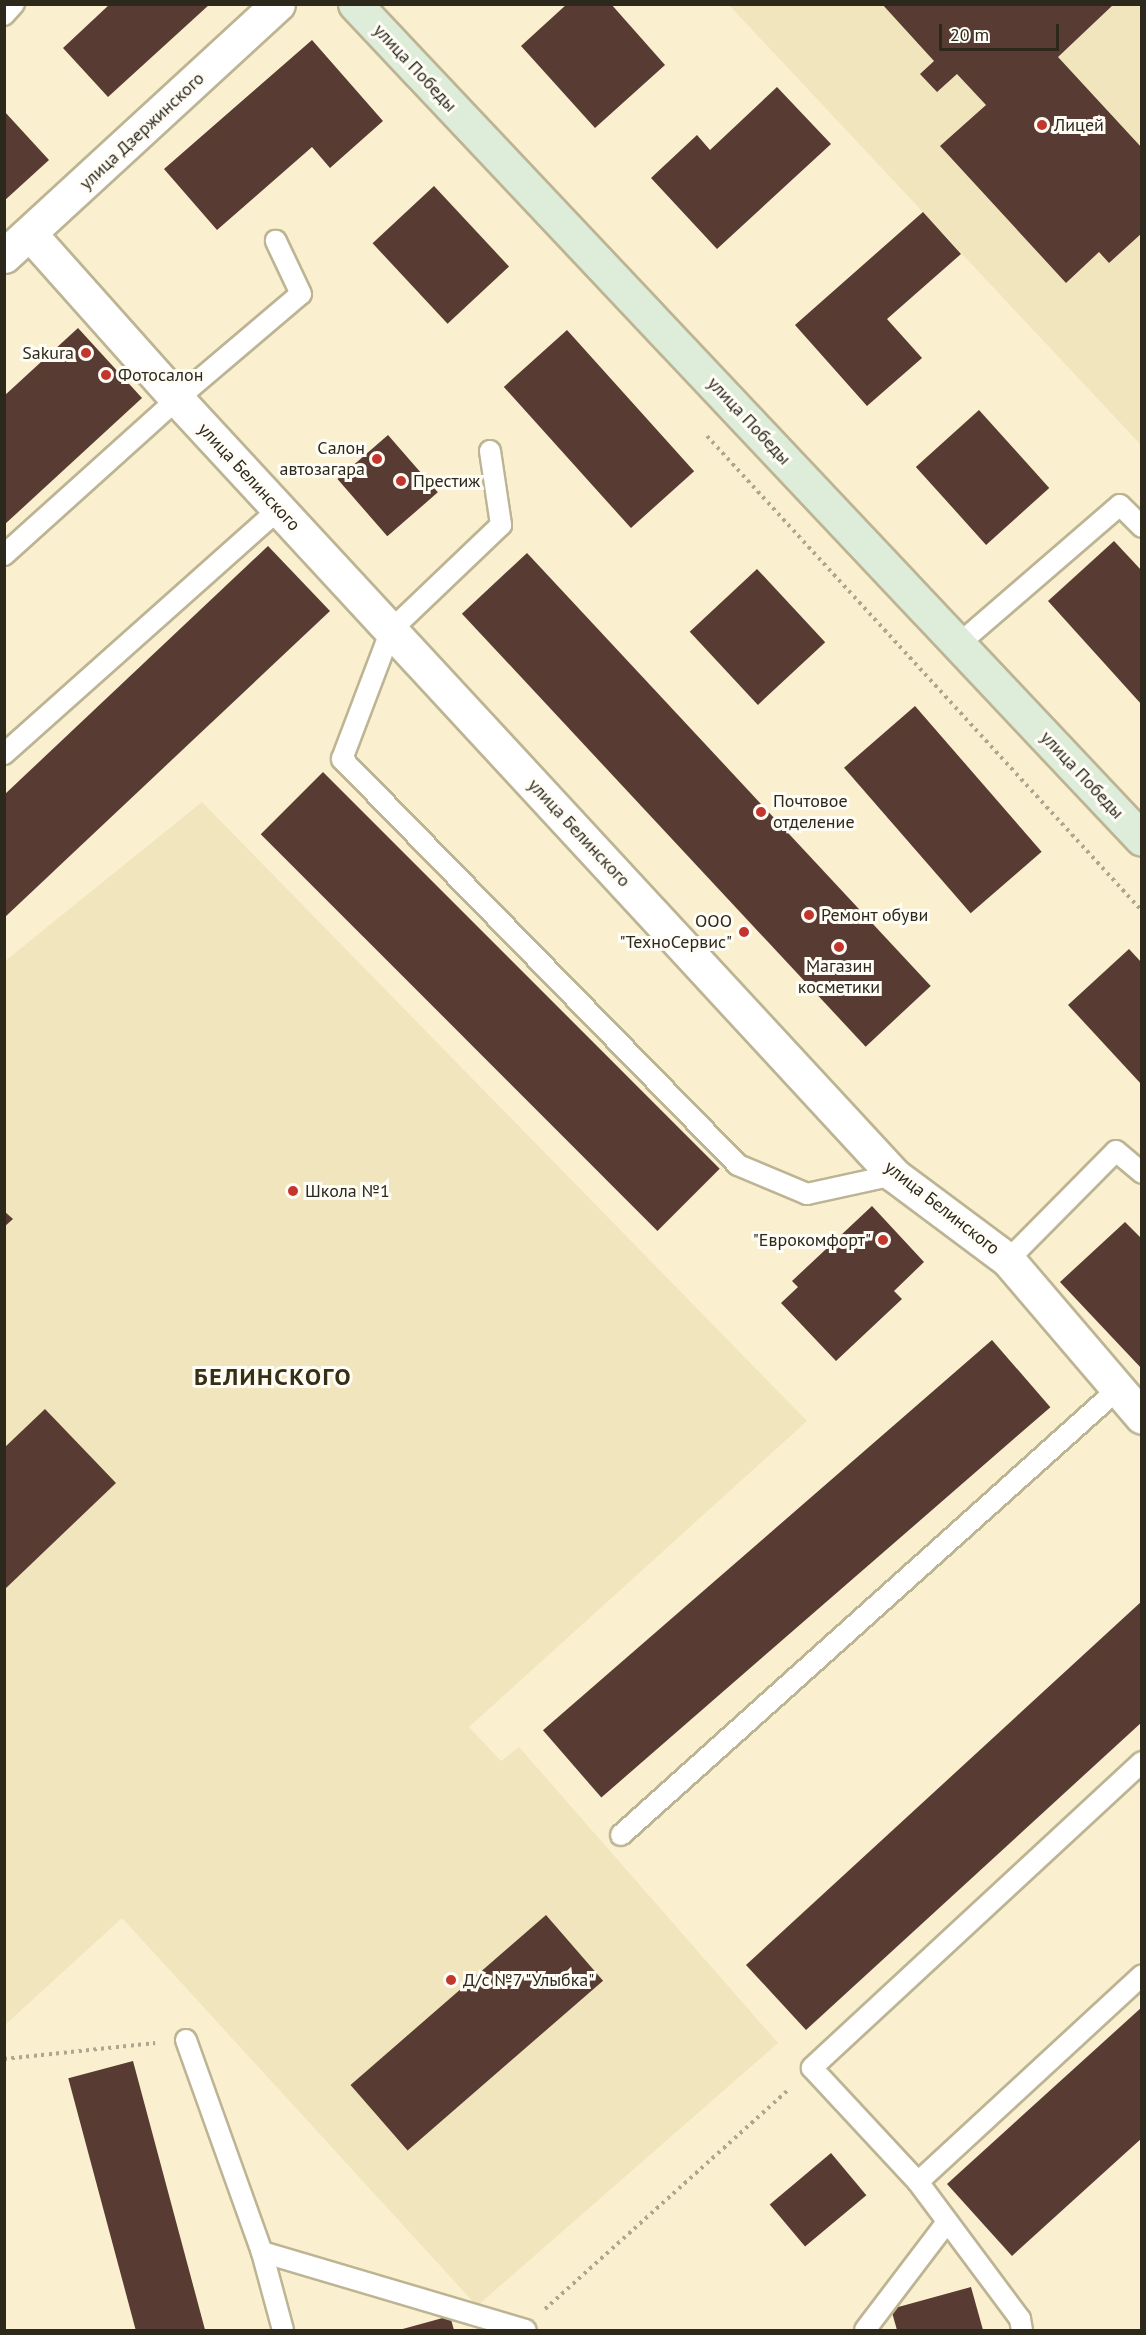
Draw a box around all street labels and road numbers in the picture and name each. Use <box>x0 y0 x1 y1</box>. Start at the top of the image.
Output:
street label: улица Победы <box>369 20 461 116</box>
street label: улица Дзержинского <box>75 68 209 194</box>
street label: улица Победы <box>703 373 795 469</box>
street label: улица Белинского <box>193 418 305 536</box>
street label: улица Победы <box>1036 727 1128 823</box>
street label: улица Белинского <box>523 774 635 892</box>
street label: улица Белинского <box>880 1156 1004 1260</box>

